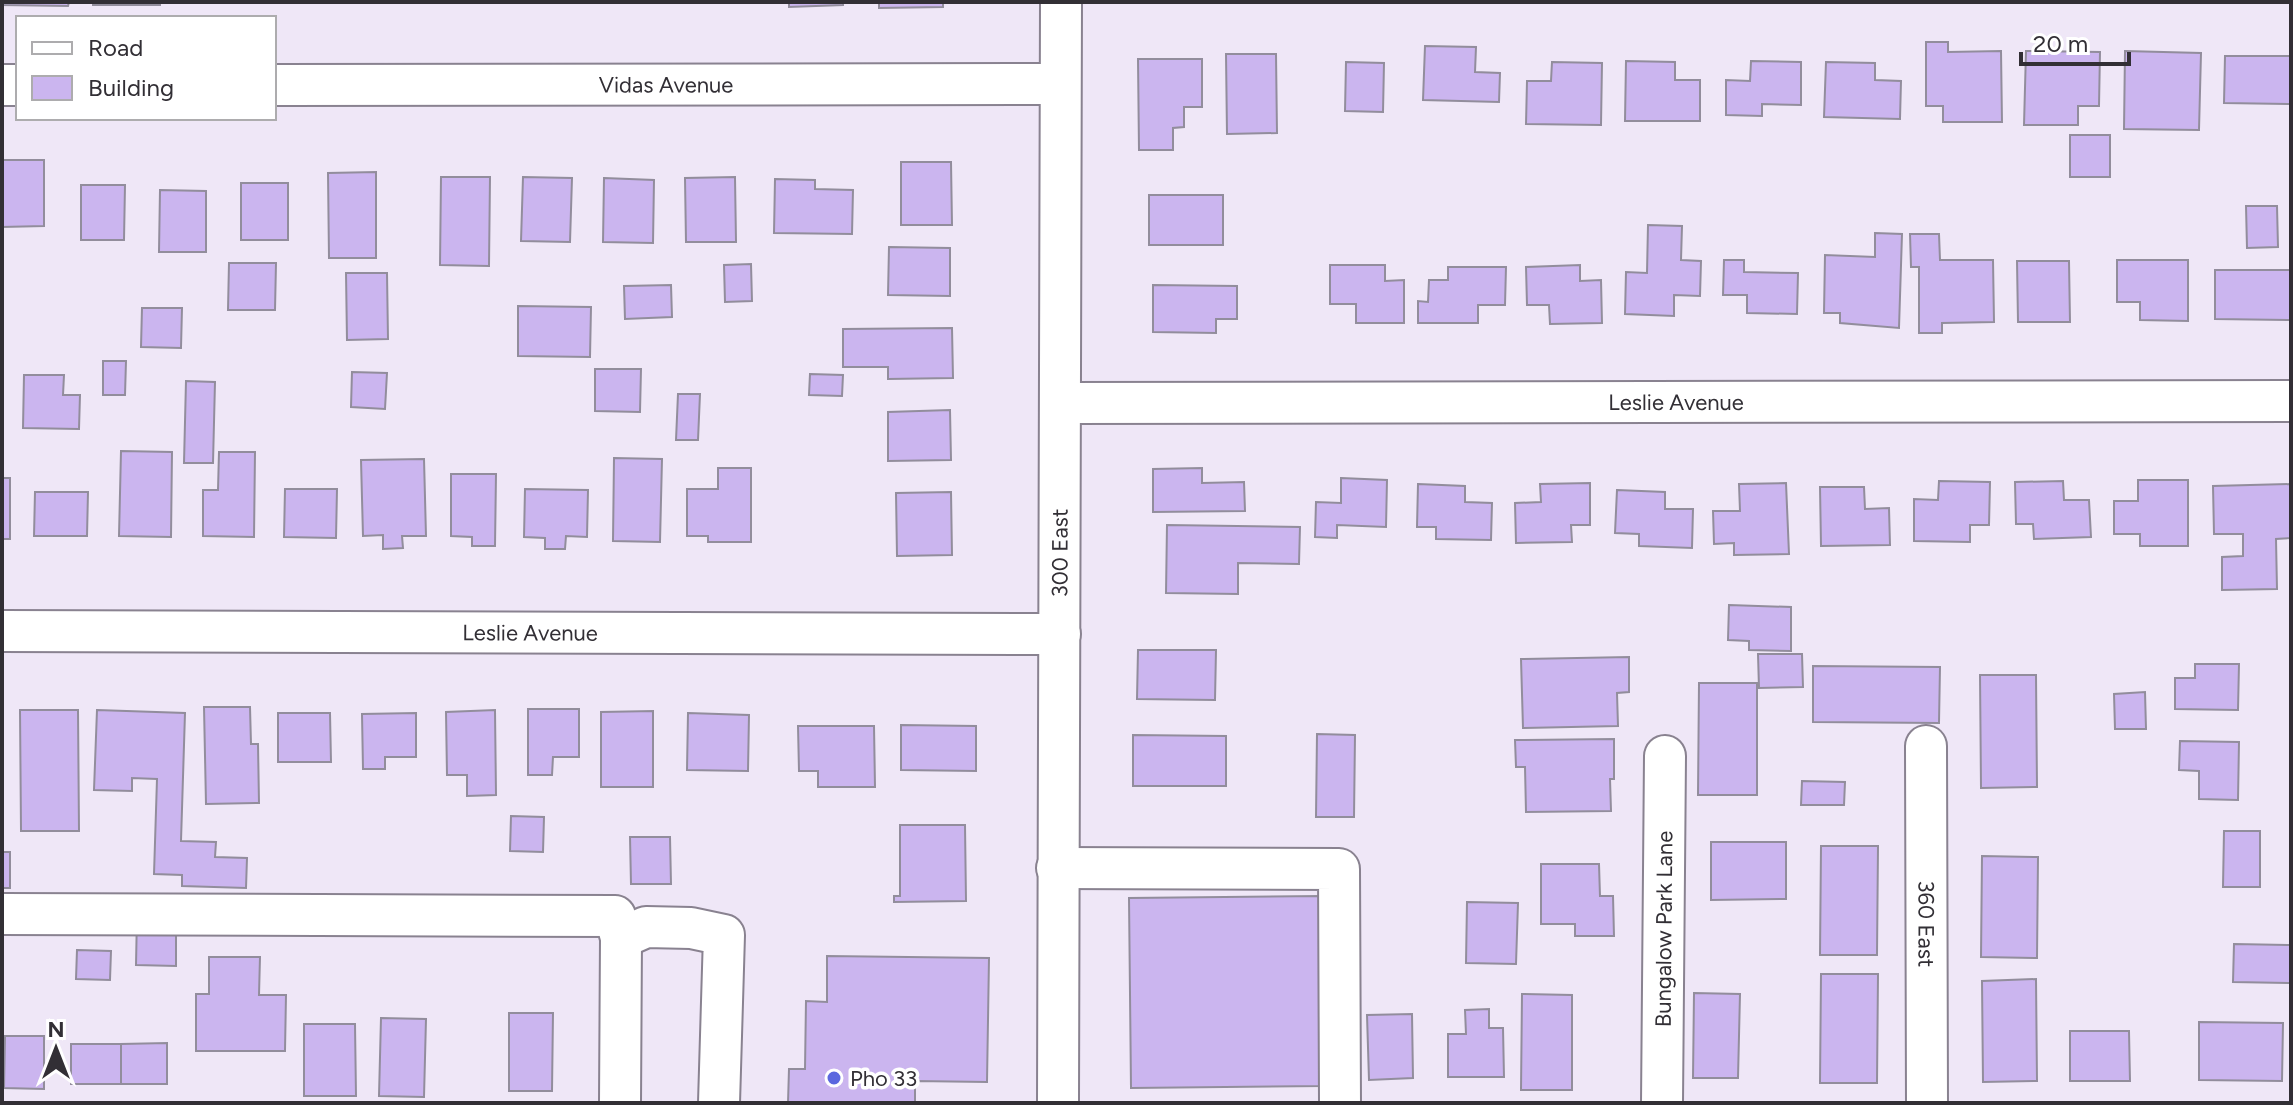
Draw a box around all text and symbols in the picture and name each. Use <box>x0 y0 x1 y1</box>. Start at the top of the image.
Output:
legend <box>16 16 276 120</box>
scale bar <box>2021 16 2129 66</box>
text: 20 m <box>2033 29 2088 58</box>
text: Road <box>88 33 143 62</box>
street label: Vidas Avenue <box>599 71 733 98</box>
text: Building <box>88 73 174 102</box>
street label: Leslie Avenue <box>1608 388 1744 416</box>
street label: 300 East <box>1046 509 1073 597</box>
street label: Leslie Avenue <box>462 619 598 646</box>
street label: Bungalow Park Lane <box>1649 831 1678 1027</box>
street label: 360 East <box>1913 881 1940 967</box>
north arrow <box>16 1009 96 1089</box>
text: N <box>47 1016 65 1043</box>
place label: Pho 33 <box>850 1065 917 1092</box>
marker: Pho 33 <box>825 1069 843 1087</box>

